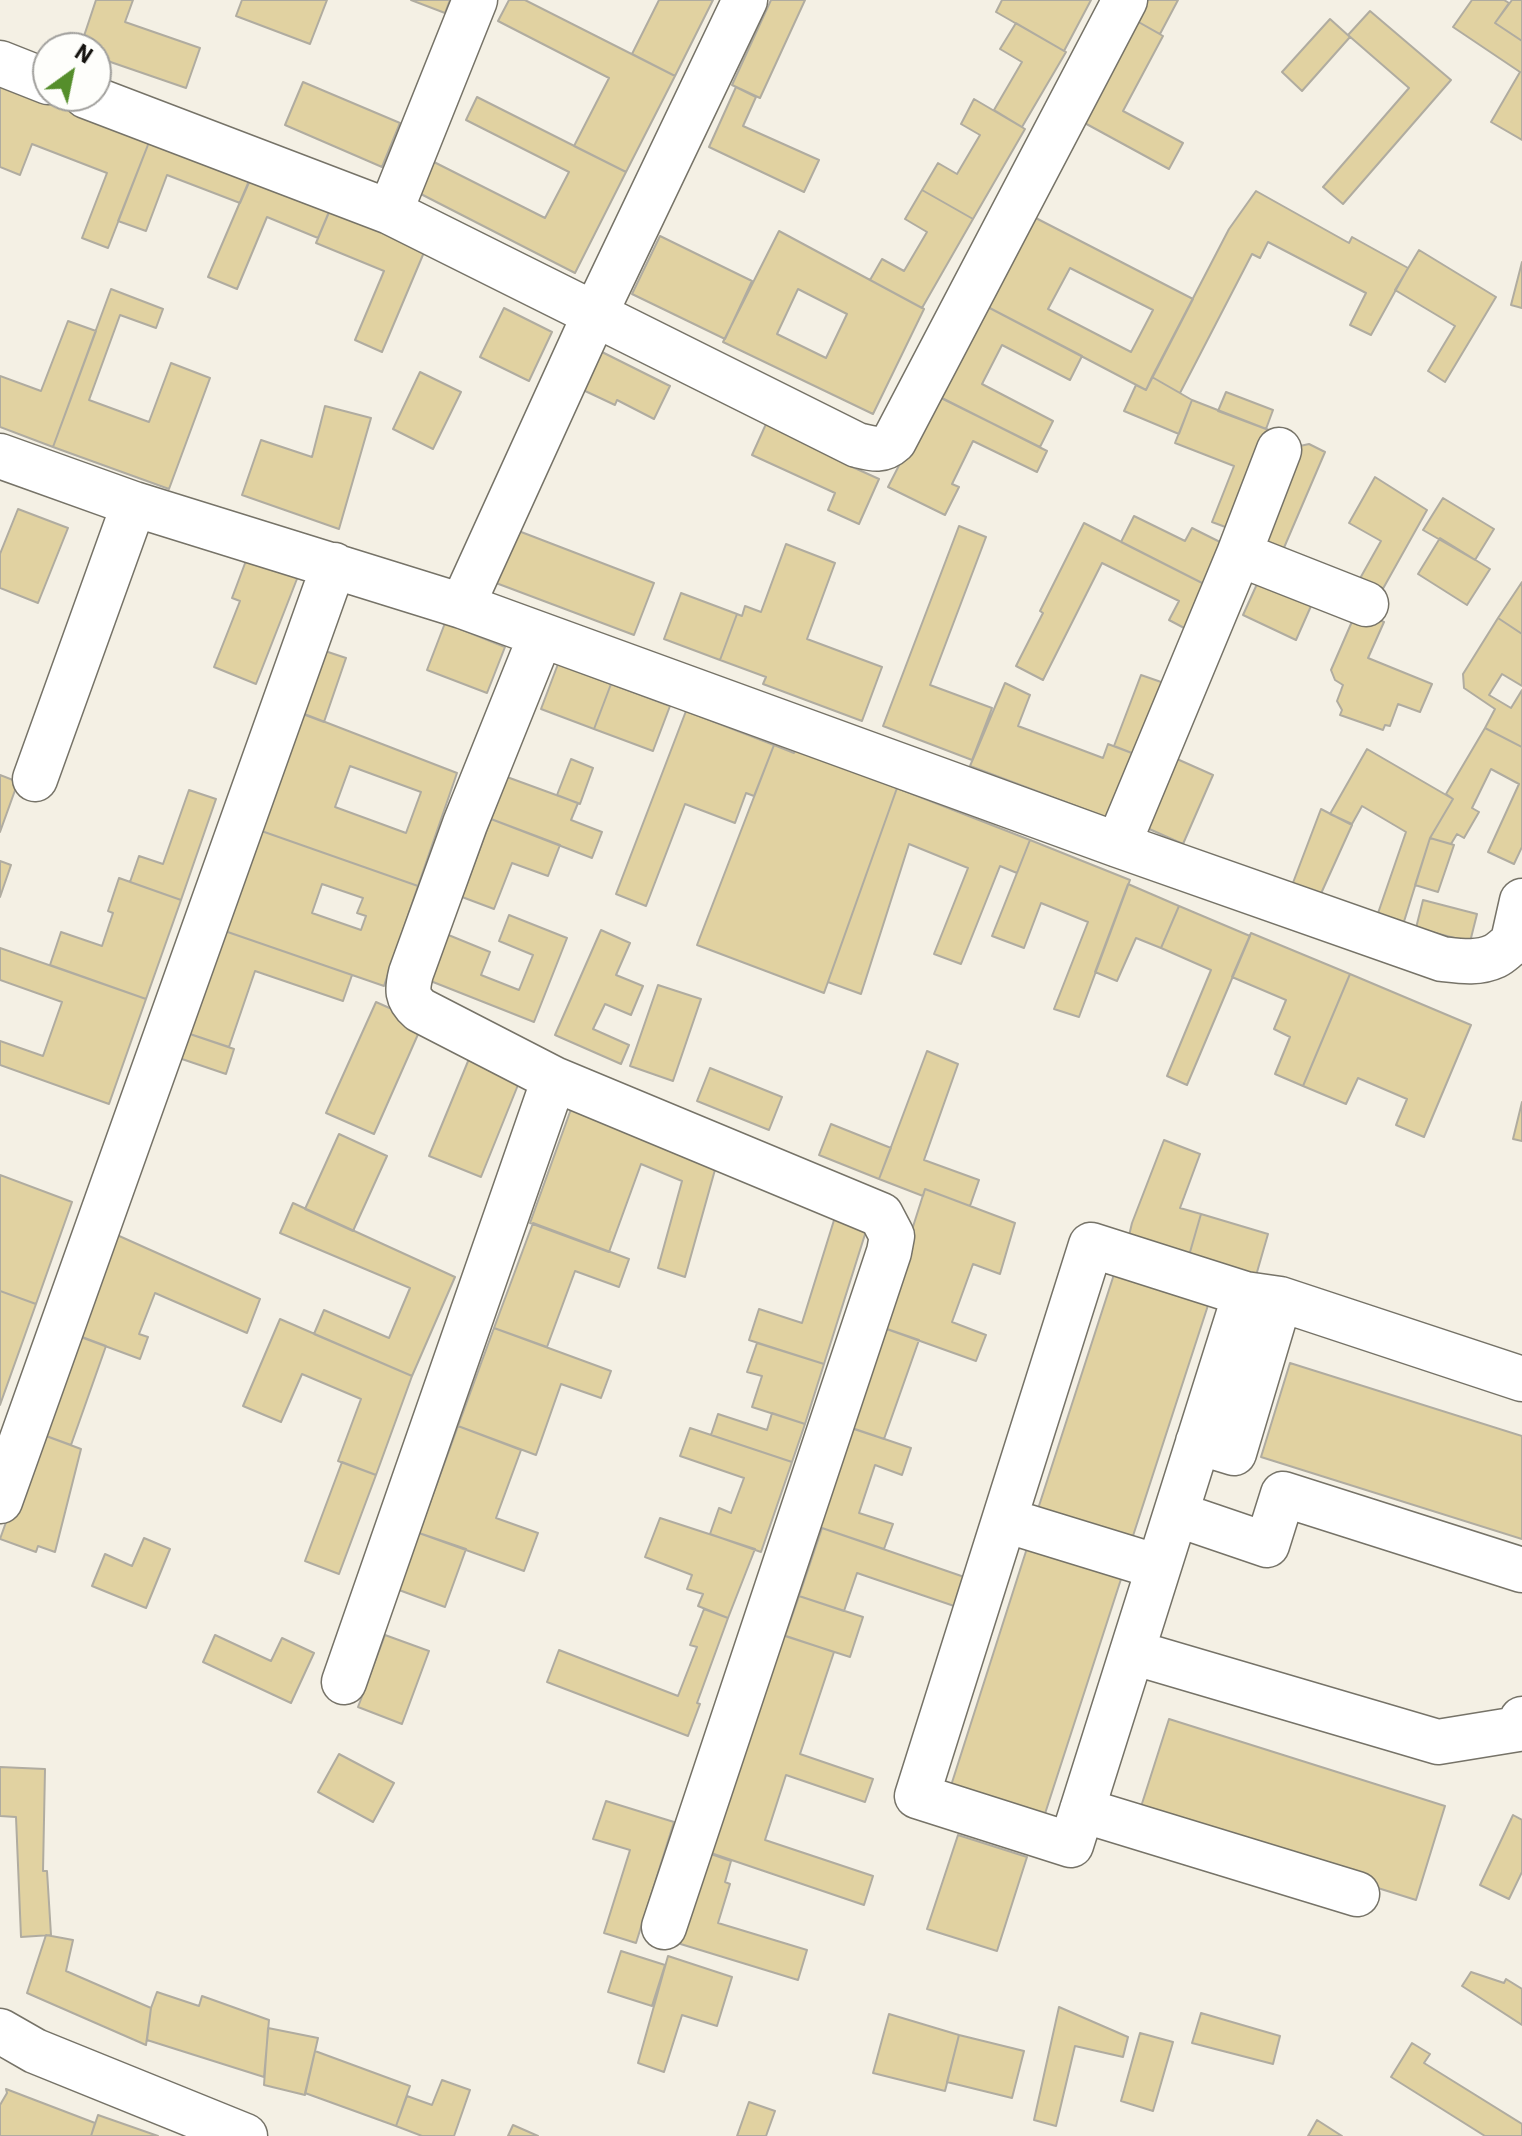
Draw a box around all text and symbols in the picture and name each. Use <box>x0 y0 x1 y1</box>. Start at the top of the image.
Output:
north arrow <box>32 32 112 112</box>
text: N <box>70 37 99 70</box>

